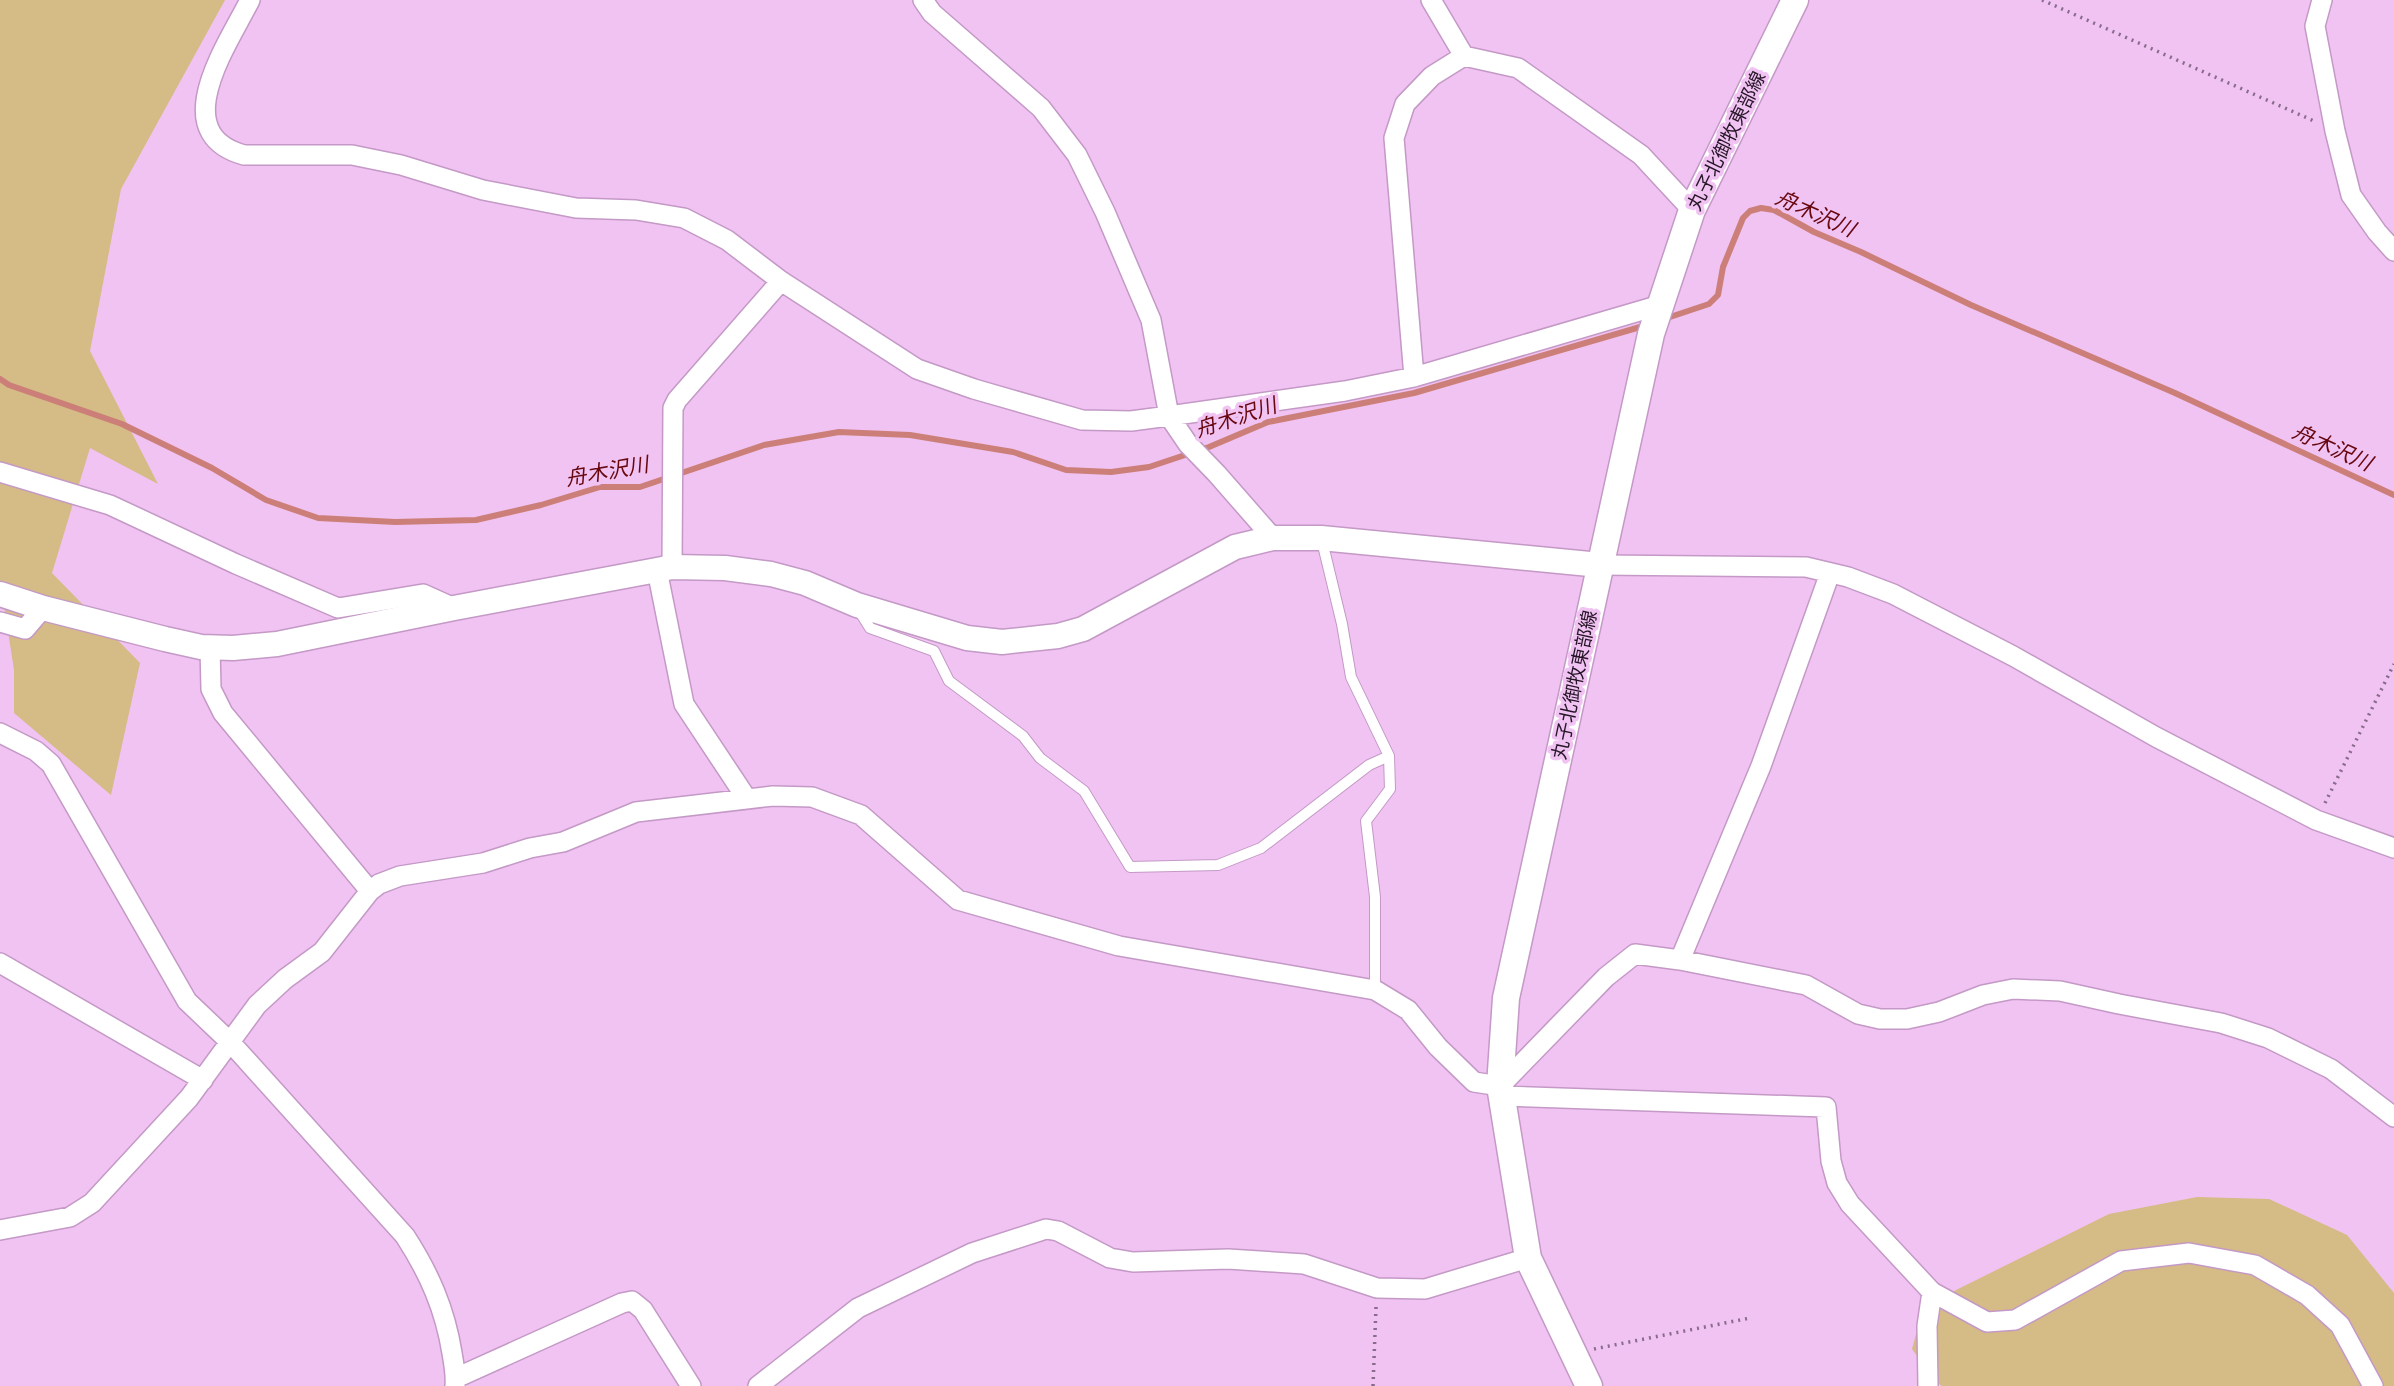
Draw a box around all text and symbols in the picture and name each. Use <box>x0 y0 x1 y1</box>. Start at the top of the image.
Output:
street label: 丸子北御牧東部線 <box>1684 68 1770 214</box>
water label: 舟木沢川 <box>1772 185 1860 243</box>
water label: 舟木沢川 <box>1192 393 1282 443</box>
water label: 舟木沢川 <box>2289 419 2377 477</box>
water label: 舟木沢川 <box>563 452 653 492</box>
street label: 丸子北御牧東部線 <box>1548 608 1602 762</box>

